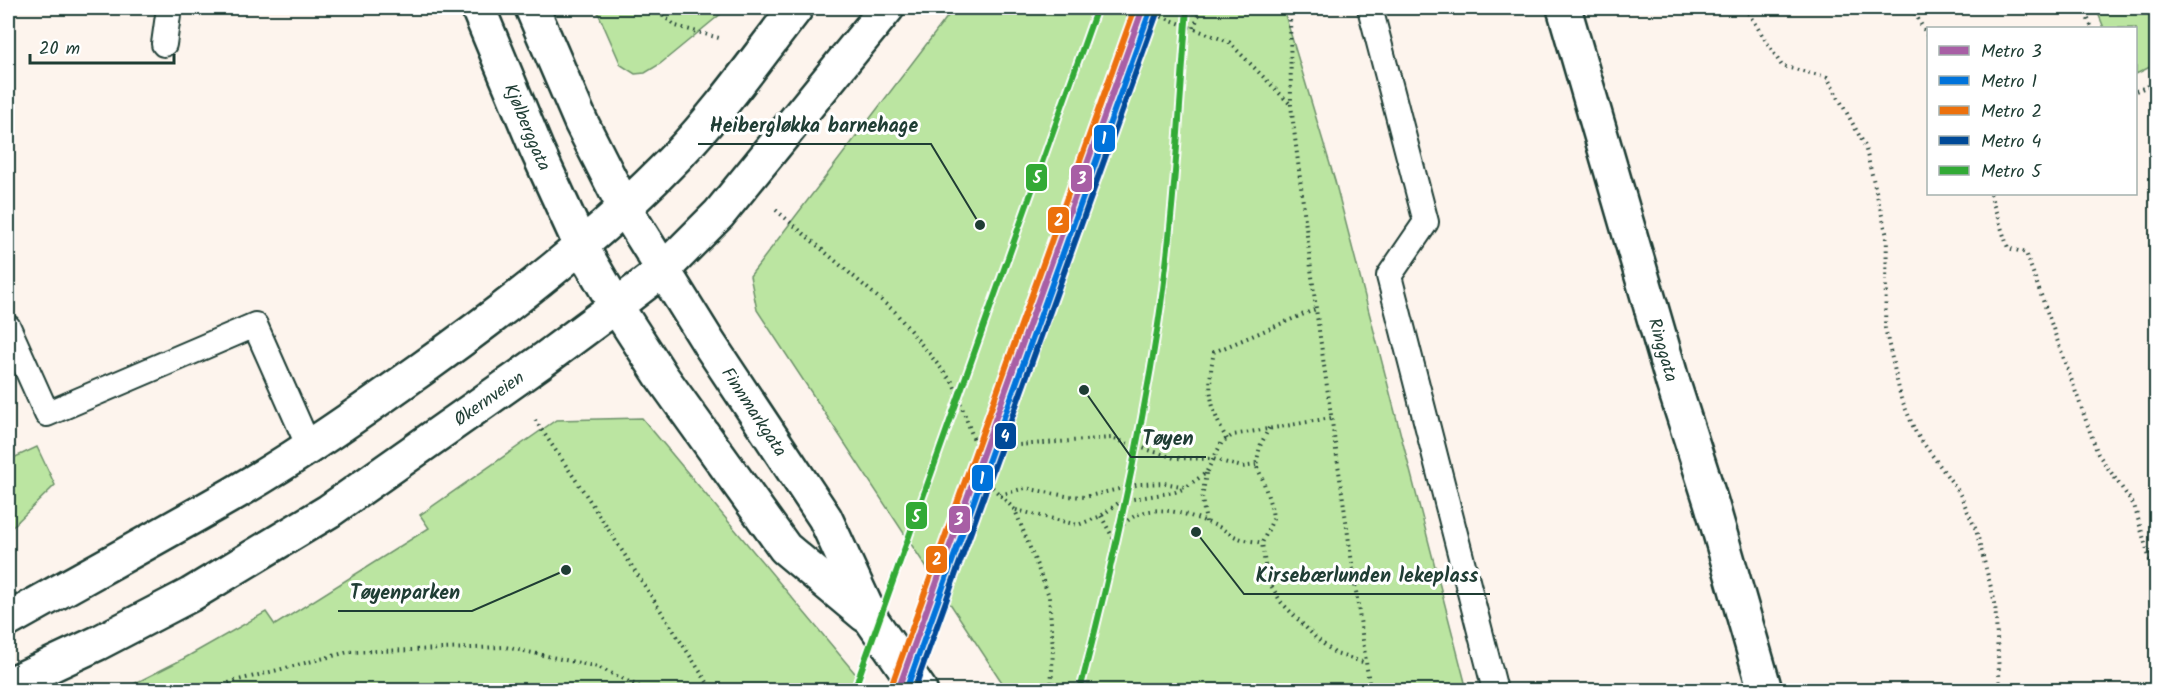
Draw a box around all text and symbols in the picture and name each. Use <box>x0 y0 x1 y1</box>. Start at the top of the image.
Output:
scale bar <box>30 27 174 65</box>
legend <box>1927 27 2137 195</box>
text: 20 m <box>39 35 80 64</box>
text: Metro 3 <box>1981 38 2042 67</box>
text: Metro 1 <box>1981 68 2037 97</box>
street label: Kjølberggata <box>495 79 558 176</box>
text: Metro 2 <box>1981 98 2042 127</box>
callout: Heibergløkka barnehage <box>698 106 931 144</box>
text: Heibergløkka barnehage <box>710 111 918 143</box>
line badge: 1 <box>1093 124 1116 153</box>
text: 1 <box>1102 127 1107 152</box>
text: Metro 4 <box>1981 128 2042 157</box>
text: Metro 5 <box>1981 158 2043 187</box>
line badge: 5 <box>1025 163 1048 192</box>
line badge: 3 <box>1070 164 1093 193</box>
text: 5 <box>1032 166 1043 191</box>
text: 3 <box>1077 167 1087 192</box>
line badge: 2 <box>1047 206 1070 234</box>
text: 2 <box>1054 209 1064 234</box>
street label: Ringgata <box>1639 315 1685 386</box>
street label: Finnmarkgata <box>713 362 794 463</box>
street label: Økernveien <box>448 364 531 435</box>
callout: Tøyen <box>1131 419 1206 457</box>
line badge: 4 <box>994 422 1017 450</box>
text: Tøyen <box>1142 424 1194 456</box>
text: 4 <box>1001 425 1010 450</box>
line badge: 1 <box>971 464 994 492</box>
text: 1 <box>980 467 985 492</box>
line badge: 5 <box>905 501 928 530</box>
text: 5 <box>911 505 922 530</box>
line badge: 3 <box>948 505 971 534</box>
text: 3 <box>954 508 964 533</box>
line badge: 2 <box>925 545 948 574</box>
text: 2 <box>932 548 942 573</box>
callout: Kirsebærlunden lekeplass <box>1244 556 1490 594</box>
text: Kirsebærlunden lekeplass <box>1256 561 1479 593</box>
callout: Tøyenparken <box>338 573 472 611</box>
text: Tøyenparken <box>350 578 460 610</box>

